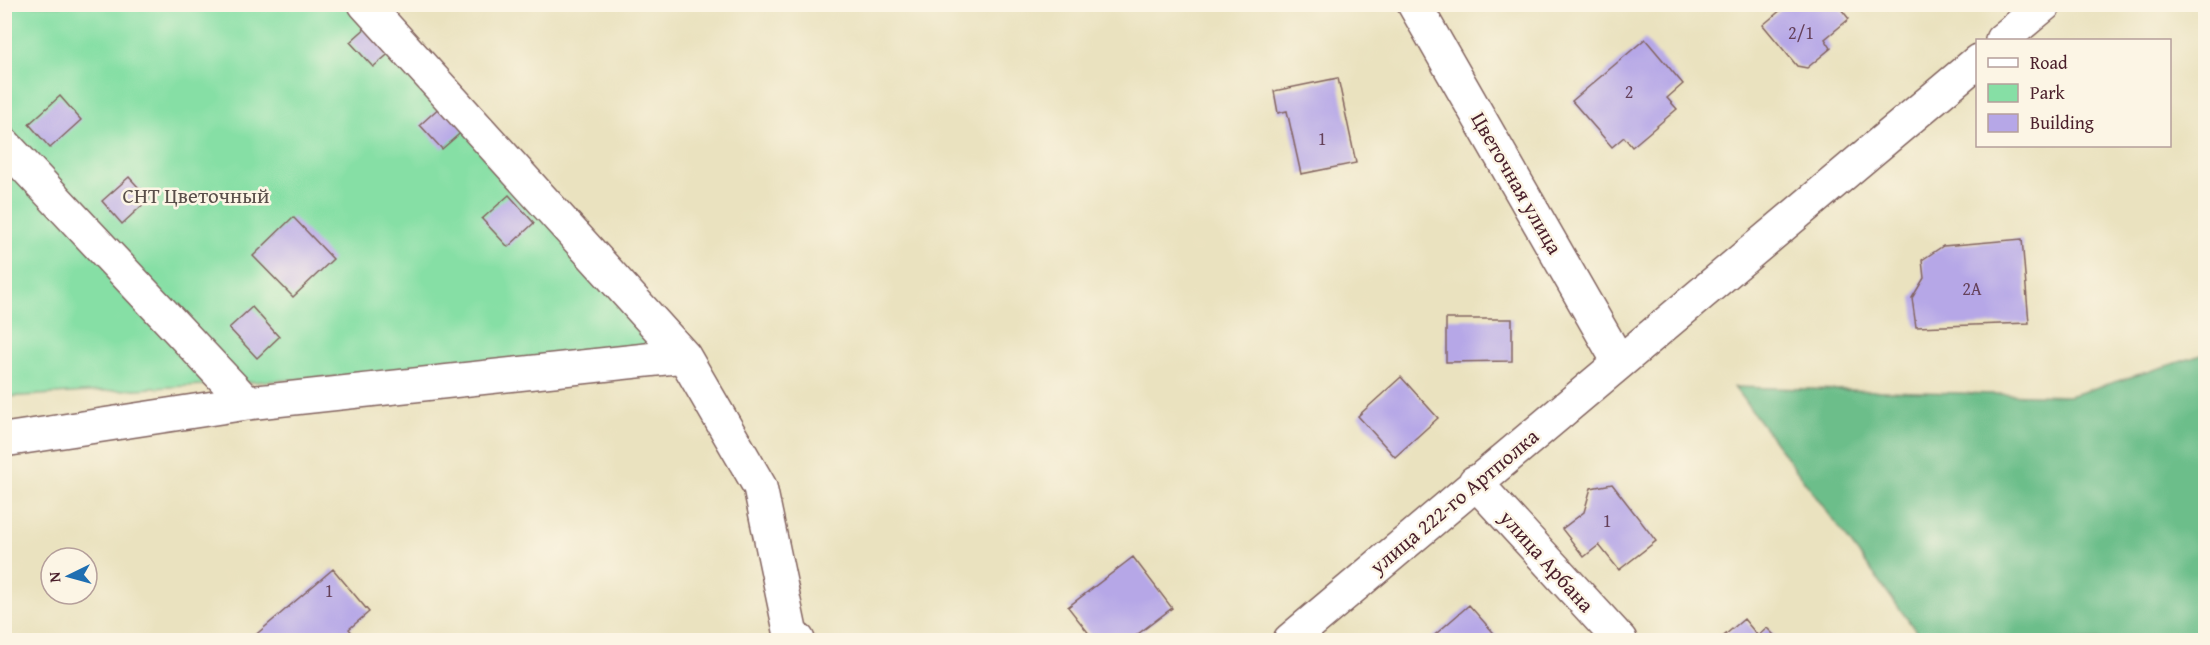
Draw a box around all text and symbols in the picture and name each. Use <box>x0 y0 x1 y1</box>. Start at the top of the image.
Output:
house number: 2/1 <box>1788 19 1814 46</box>
legend <box>1976 39 2171 147</box>
text: Road <box>2030 49 2068 76</box>
house number: 2 <box>1625 78 1633 105</box>
text: Park <box>2030 79 2066 106</box>
street label: Цветочная улица <box>1464 106 1570 260</box>
text: Building <box>2030 109 2094 136</box>
house number: 1 <box>1318 125 1326 152</box>
park label: СНТ Цветочный <box>123 180 269 211</box>
house number: 2А <box>1962 275 1982 302</box>
street label: улица 222-го Артполка <box>1362 421 1545 582</box>
street label: улица Арбана <box>1492 502 1601 619</box>
house number: 1 <box>1603 507 1611 534</box>
north arrow <box>39 546 99 606</box>
text: N <box>42 571 66 584</box>
house number: 1 <box>325 577 333 604</box>

